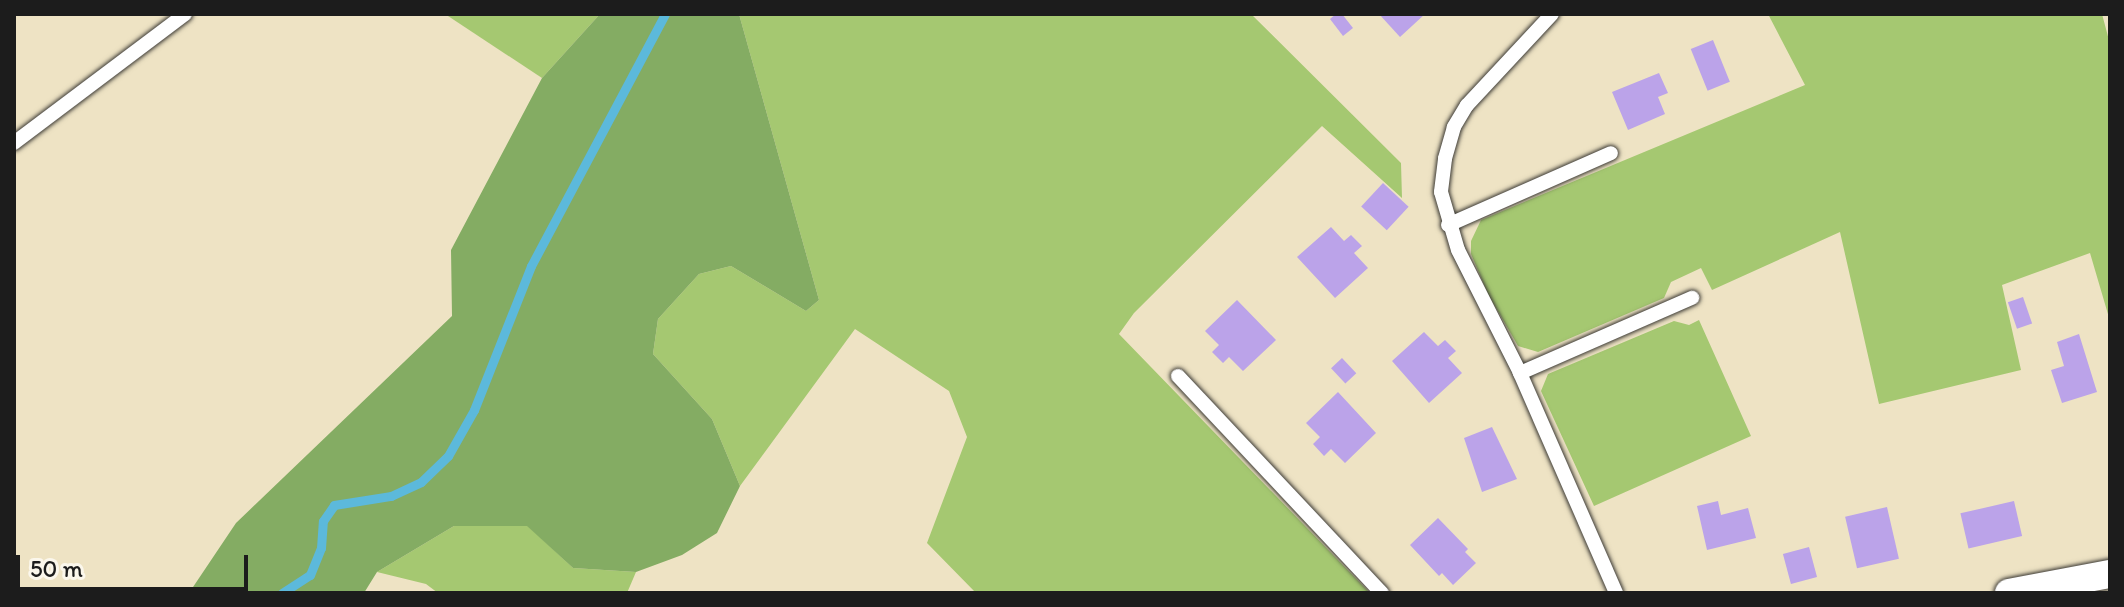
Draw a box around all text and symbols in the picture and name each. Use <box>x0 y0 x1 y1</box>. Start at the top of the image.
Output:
scale bar <box>20 539 252 589</box>
text: 50 m <box>30 554 83 583</box>

